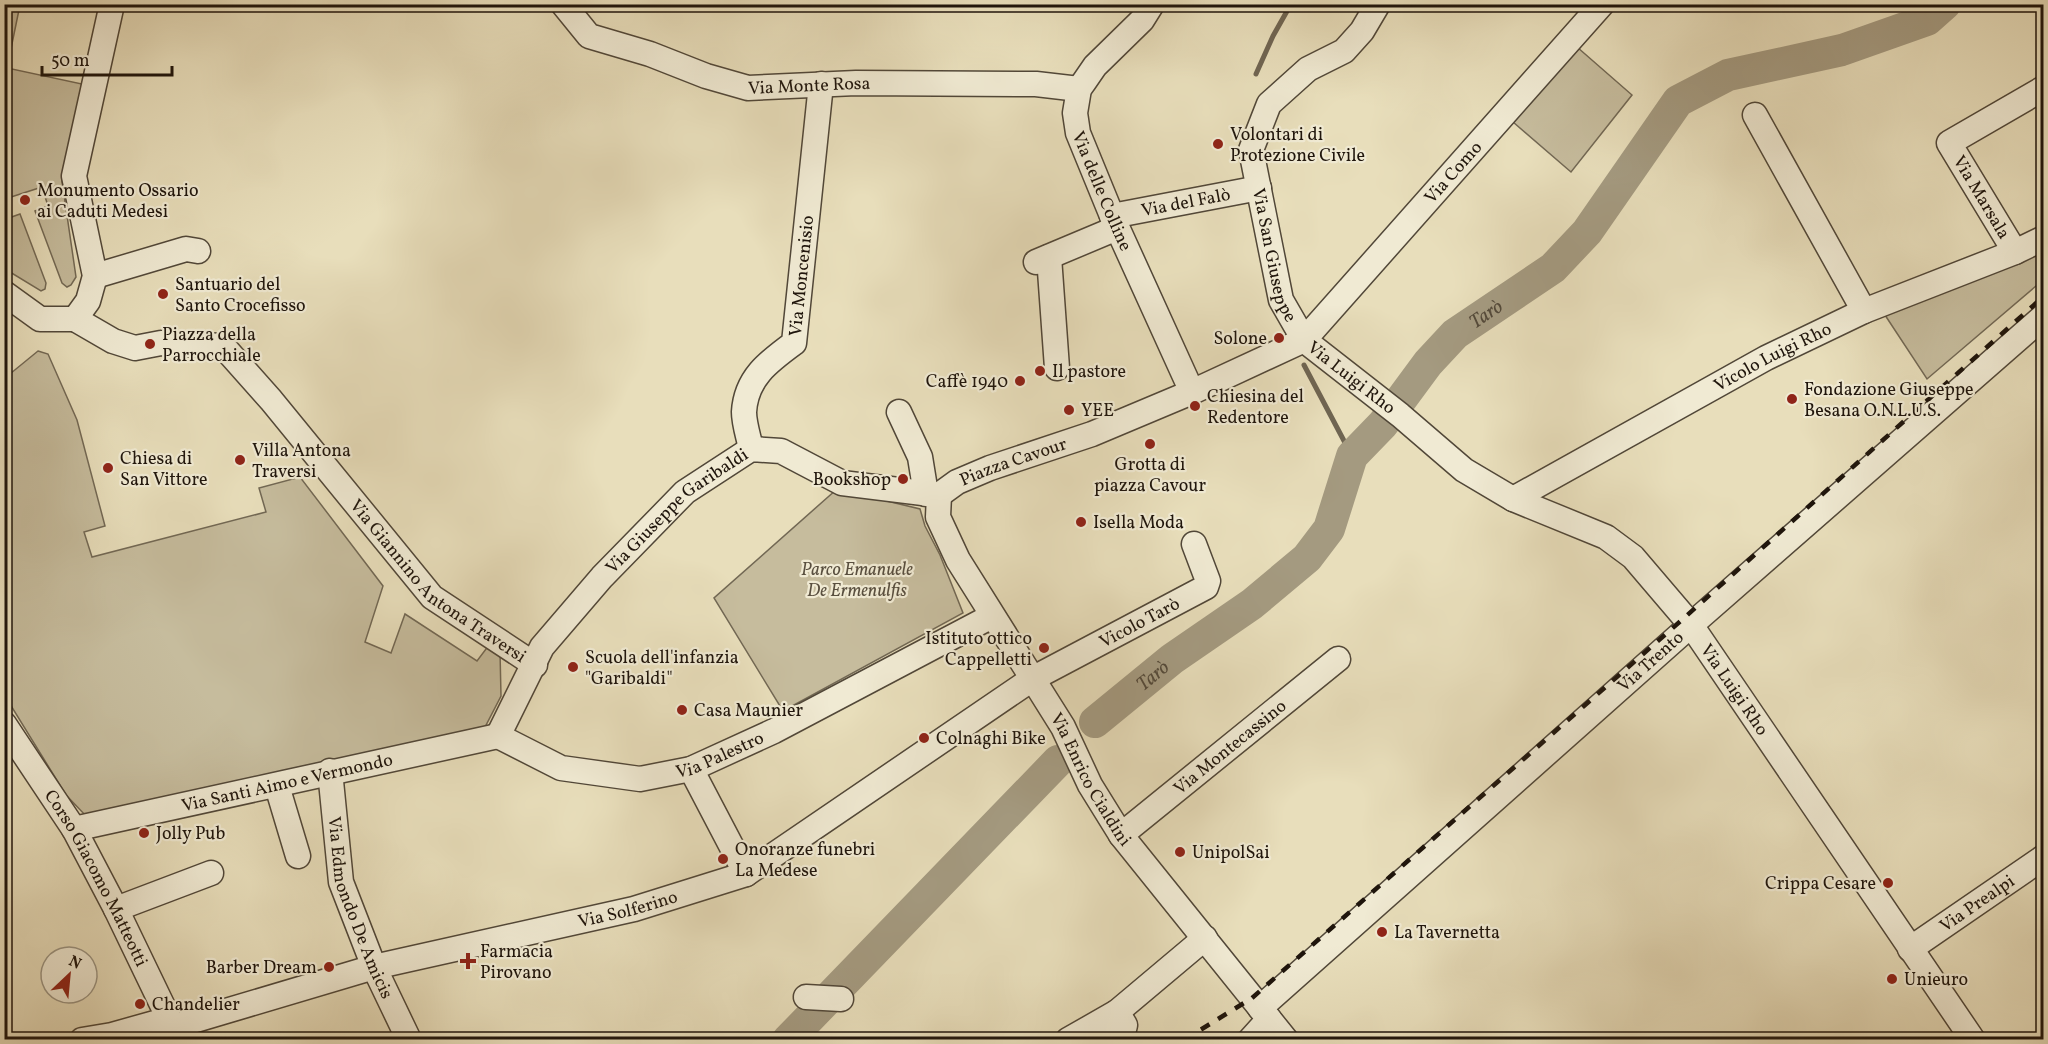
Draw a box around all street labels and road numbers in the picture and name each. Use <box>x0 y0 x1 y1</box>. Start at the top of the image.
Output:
street label: Via Monte Rosa <box>747 72 871 102</box>
street label: Via delle Colline <box>1065 128 1137 255</box>
street label: Via Como <box>1419 136 1489 210</box>
street label: Via Marsala <box>1946 151 2016 244</box>
street label: Via del Falò <box>1139 183 1233 224</box>
street label: Via San Giuseppe <box>1245 186 1302 327</box>
street label: Via Moncenisio <box>784 214 821 338</box>
street label: Vicolo Luigi Rho <box>1710 317 1836 399</box>
street label: Via Luigi Rho <box>1301 336 1400 421</box>
street label: Piazza Cavour <box>956 432 1071 493</box>
street label: Via Giuseppe Garibaldi <box>601 443 754 580</box>
street label: Via Giannino Antona Traversi <box>343 495 531 670</box>
street label: Vicolo Tarò <box>1095 592 1185 655</box>
street label: Via Trento <box>1613 626 1690 699</box>
street label: Via Luigi Rho <box>1693 639 1774 741</box>
street label: Via Montecassino <box>1169 694 1293 801</box>
street label: Via Enrico Cialdini <box>1043 708 1136 852</box>
street label: Via Palestro <box>674 726 768 786</box>
street label: Via Santi Aimo e Vermondo <box>179 748 395 819</box>
street label: Corso Giacomo Matteotti <box>37 785 153 971</box>
street label: Via Edmondo De Amicis <box>321 815 398 1003</box>
street label: Via Prealpi <box>1935 870 2020 939</box>
street label: Via Solferino <box>576 885 681 935</box>

